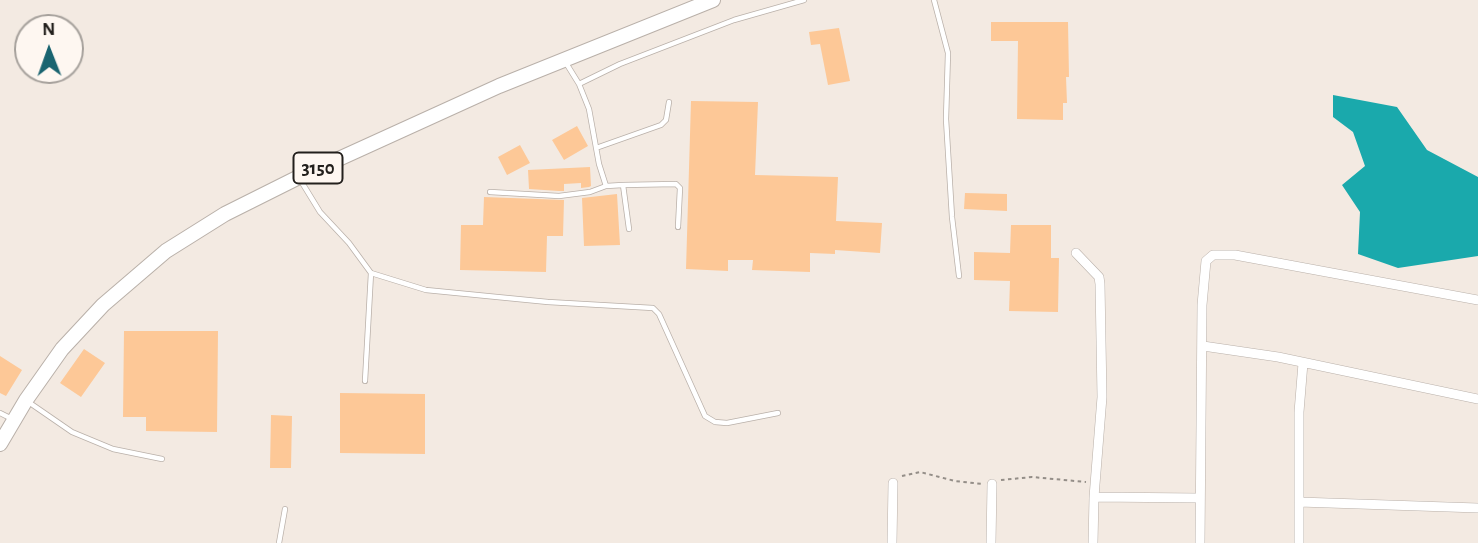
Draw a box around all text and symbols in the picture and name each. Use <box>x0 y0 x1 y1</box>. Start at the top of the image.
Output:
north arrow <box>14 14 84 84</box>
text: N <box>42 20 55 39</box>
road number: 3150 <box>294 152 342 184</box>

